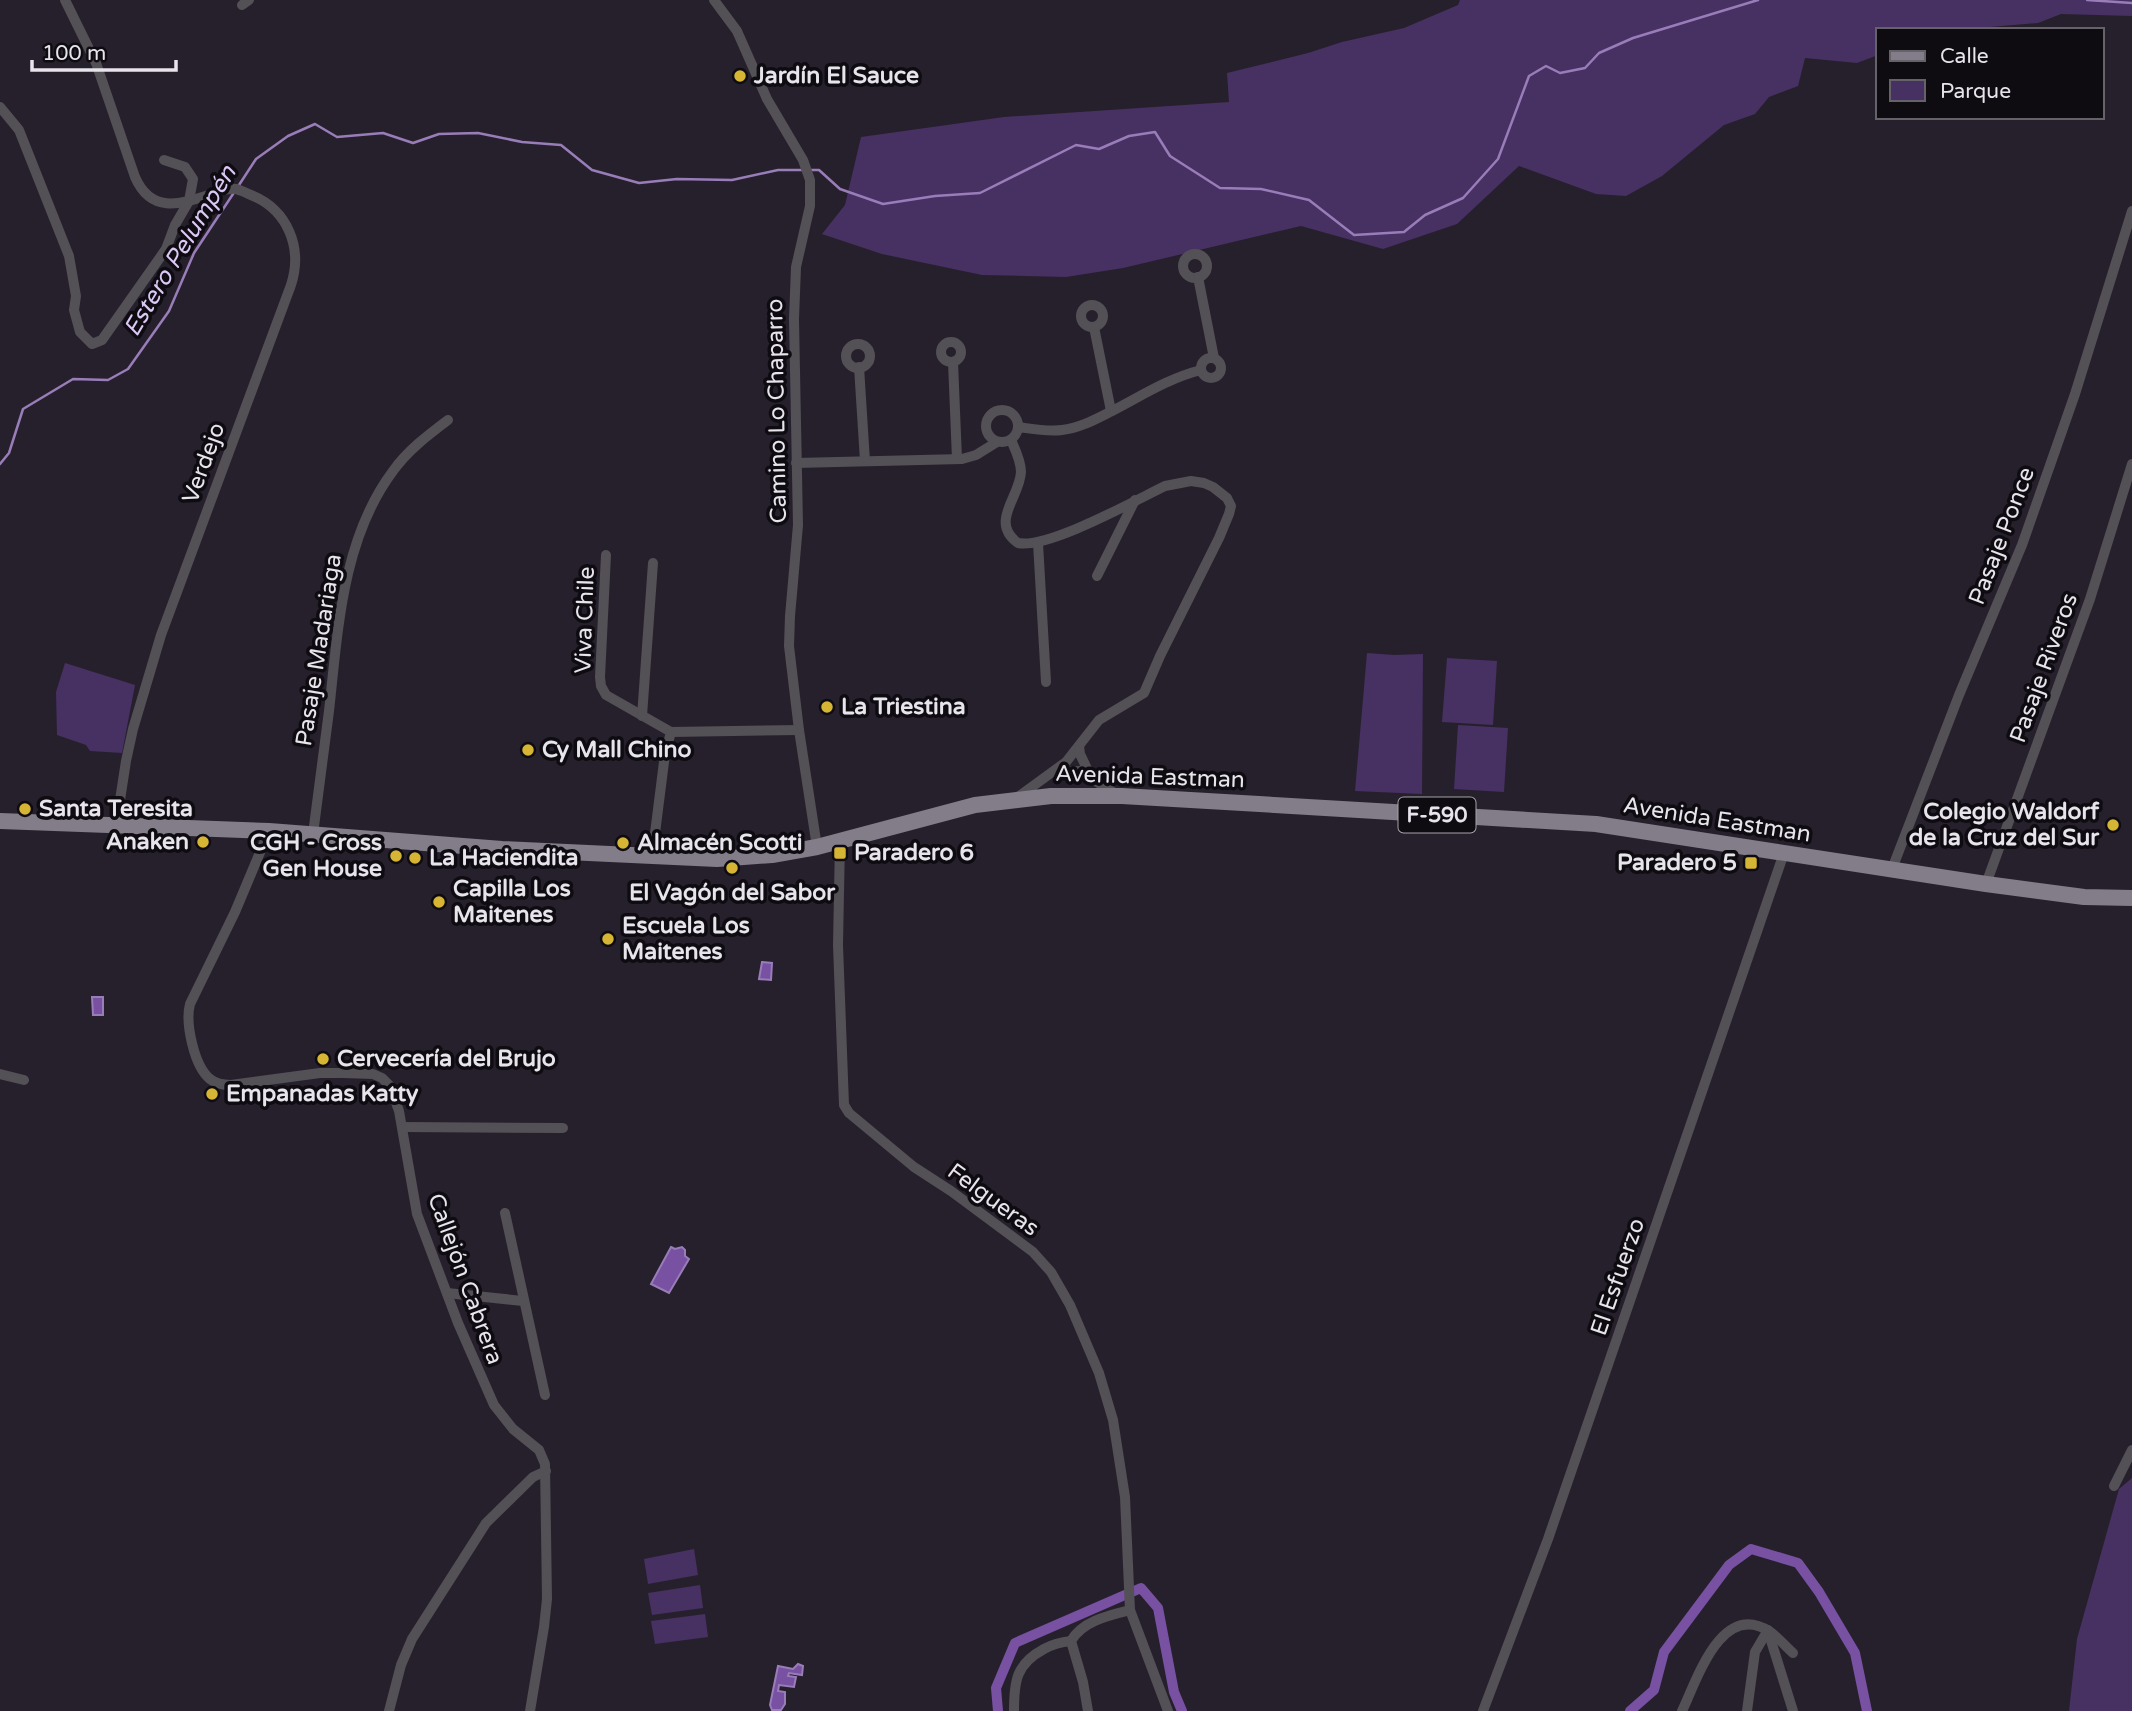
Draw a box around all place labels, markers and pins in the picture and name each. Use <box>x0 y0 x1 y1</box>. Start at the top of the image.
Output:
place label: Jardín El Sauce <box>753 62 919 90</box>
marker: Jardín El Sauce <box>732 68 748 84</box>
place label: La Triestina <box>841 693 966 721</box>
marker: La Triestina <box>819 699 835 715</box>
place label: Cy Mall Chino <box>542 736 691 764</box>
marker: Cy Mall Chino <box>520 742 536 758</box>
place label: Santa Teresita <box>39 795 193 823</box>
place label: Colegio Waldorf de la Cruz del Sur <box>1909 798 2100 852</box>
marker: Santa Teresita <box>17 801 33 817</box>
marker: Colegio Waldorf de la Cruz del Sur <box>2105 817 2121 833</box>
place label: Anaken <box>106 828 189 856</box>
place label: CGH - Cross Gen House <box>250 829 382 883</box>
place label: Almacén Scotti <box>637 829 803 857</box>
marker: Anaken <box>195 834 211 850</box>
marker: Almacén Scotti <box>615 835 631 851</box>
place label: Paradero 6 <box>854 839 974 867</box>
place label: La Haciendita <box>429 844 578 872</box>
marker: Paradero 6 <box>832 845 848 861</box>
marker: CGH - Cross Gen House <box>388 848 404 864</box>
place label: Paradero 5 <box>1617 849 1737 877</box>
marker: La Haciendita <box>407 850 423 866</box>
marker: Paradero 5 <box>1743 855 1759 871</box>
marker: El Vagón del Sabor <box>724 860 740 876</box>
place label: Capilla Los Maitenes <box>453 875 571 929</box>
place label: El Vagón del Sabor <box>629 879 836 907</box>
marker: Capilla Los Maitenes <box>431 894 447 910</box>
place label: Escuela Los Maitenes <box>622 912 750 966</box>
marker: Escuela Los Maitenes <box>600 931 616 947</box>
place label: Cervecería del Brujo <box>337 1045 556 1073</box>
marker: Cervecería del Brujo <box>315 1051 331 1067</box>
place label: Empanadas Katty <box>226 1080 419 1108</box>
marker: Empanadas Katty <box>204 1086 220 1102</box>

